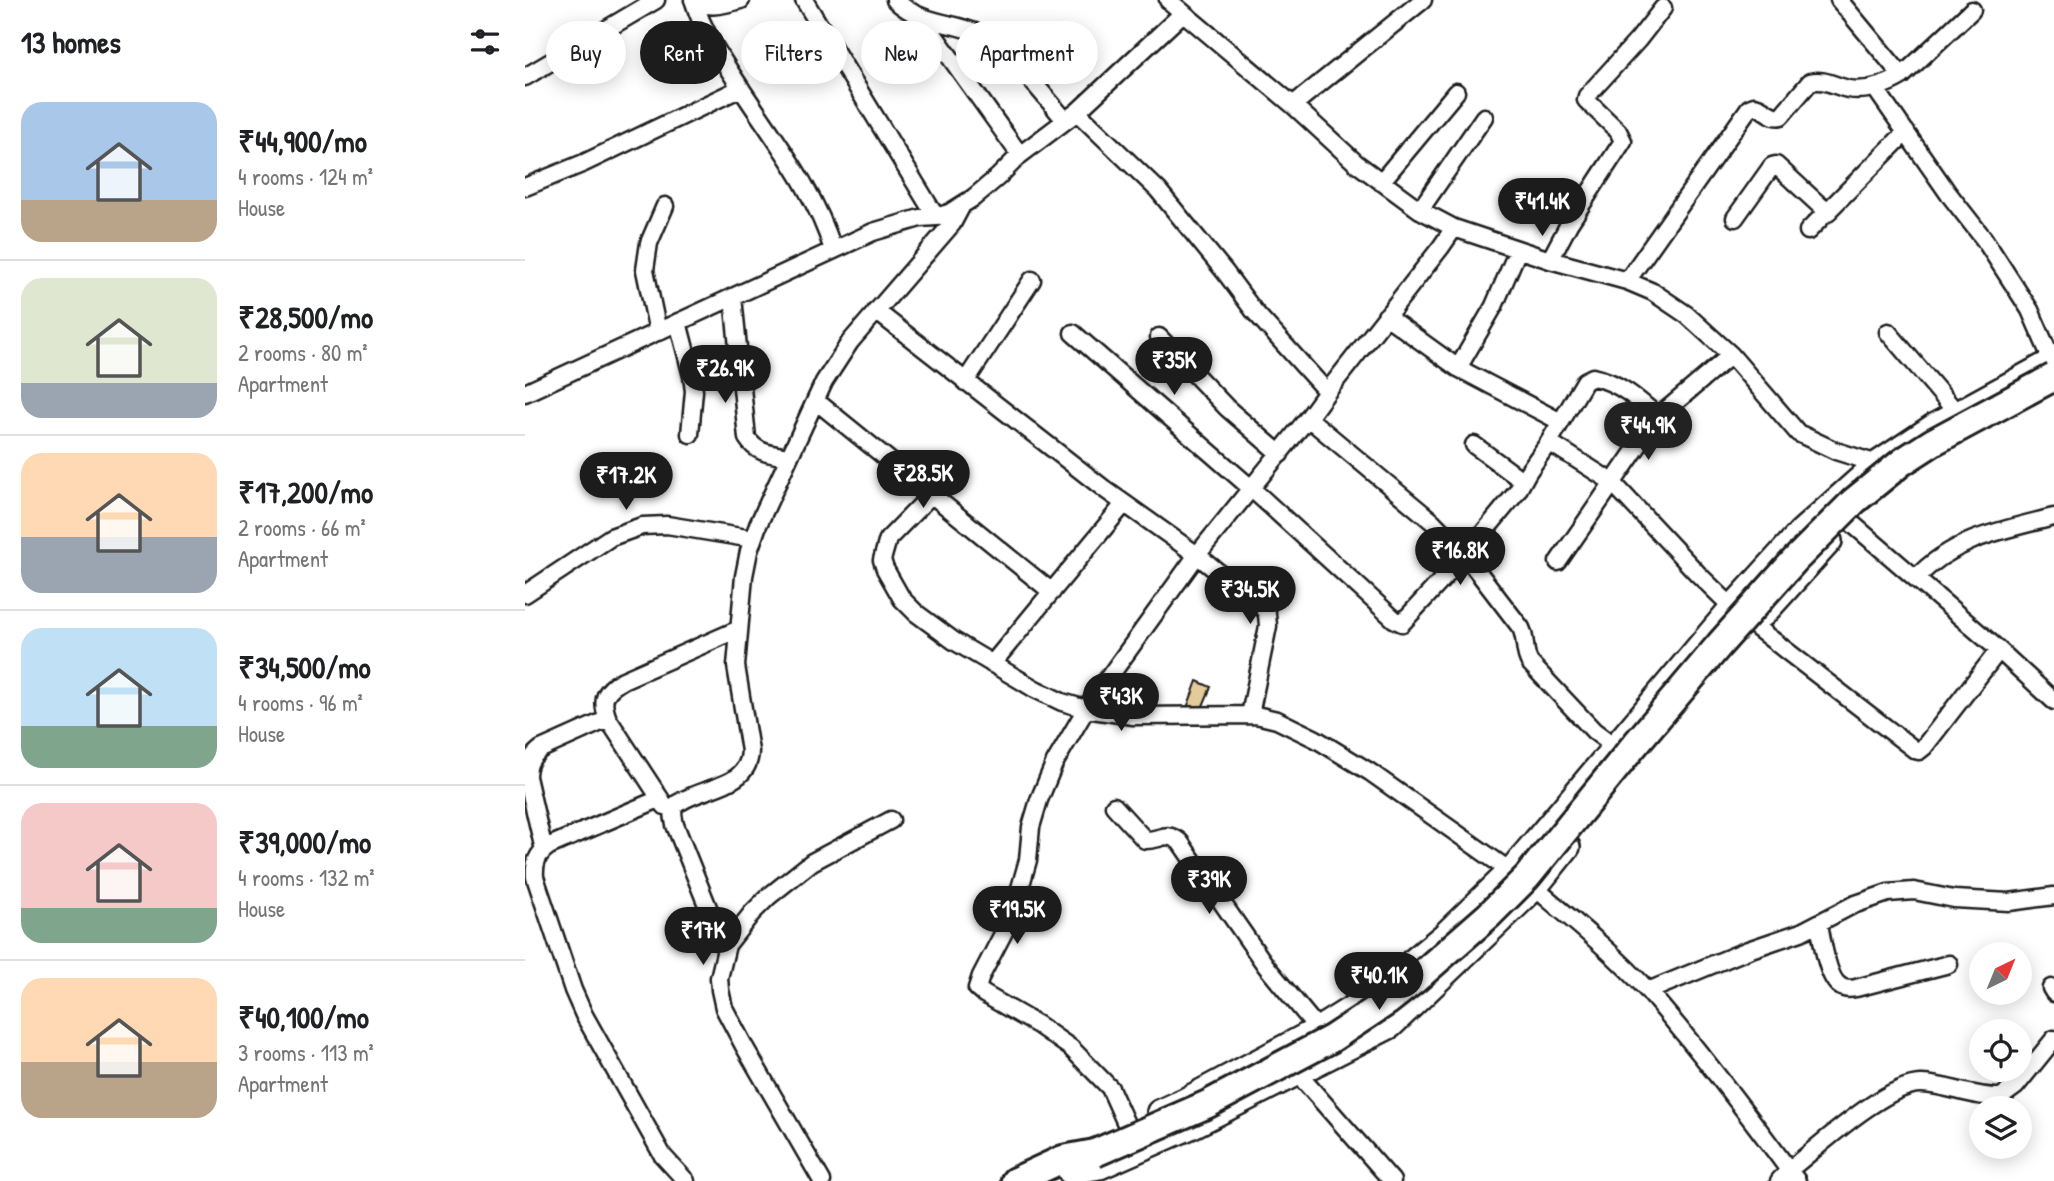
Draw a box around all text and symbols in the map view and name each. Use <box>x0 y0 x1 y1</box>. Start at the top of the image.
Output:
chip: Buy <box>546 21 626 84</box>
chip: Rent <box>640 21 727 84</box>
chip: Filters <box>741 21 847 84</box>
chip: New <box>861 21 942 84</box>
chip: Apartment <box>956 21 1098 84</box>
text: 13 homes <box>21 22 121 62</box>
icon: filters <box>466 23 504 61</box>
text: ₹44,900/mo <box>238 121 367 161</box>
icon: home <box>77 130 161 214</box>
text: 4 rooms · 124 m² <box>238 161 373 192</box>
pin: ₹41.4K <box>1485 178 1599 238</box>
text: ₹41.4K <box>1514 185 1570 216</box>
text: House <box>238 192 285 223</box>
text: ₹28,500/mo <box>238 297 373 337</box>
icon: home <box>77 306 161 390</box>
text: 2 rooms · 80 m² <box>238 337 368 368</box>
pin: ₹35K <box>1133 338 1215 397</box>
text: ₹35K <box>1151 344 1197 375</box>
pin: ₹26.9K <box>668 346 782 405</box>
text: ₹26.9K <box>696 352 754 383</box>
text: Apartment <box>238 368 328 399</box>
pin: ₹44.9K <box>1591 402 1705 462</box>
text: ₹44.9K <box>1620 409 1676 440</box>
pin: ₹28.5K <box>866 450 980 510</box>
pin: ₹17.2K <box>569 452 683 512</box>
text: ₹28.5K <box>893 457 953 488</box>
text: ₹17.2K <box>596 459 656 490</box>
text: ₹17,200/mo <box>238 472 373 512</box>
icon: home <box>77 481 161 565</box>
text: 2 rooms · 66 m² <box>238 512 366 543</box>
pin: ₹16.8K <box>1403 528 1517 587</box>
text: ₹16.8K <box>1431 534 1489 565</box>
text: Apartment <box>238 543 328 574</box>
pin: ₹34.5K <box>1193 566 1307 626</box>
text: ₹34.5K <box>1221 573 1279 604</box>
text: ₹34,500/mo <box>238 647 371 687</box>
icon: home <box>77 656 161 740</box>
pin: ₹43K <box>1080 674 1162 733</box>
text: ₹43K <box>1099 680 1143 711</box>
text: 4 rooms · 96 m² <box>238 687 363 718</box>
text: House <box>238 718 285 749</box>
text: ₹39,000/mo <box>238 822 371 862</box>
icon: home <box>77 831 161 915</box>
pin: ₹39K <box>1168 856 1250 916</box>
text: 4 rooms · 132 m² <box>238 862 375 893</box>
text: ₹39K <box>1187 863 1231 894</box>
pin: ₹19.5K <box>960 886 1074 946</box>
text: House <box>238 893 285 924</box>
text: ₹19.5K <box>989 893 1045 924</box>
pin: ₹17K <box>662 908 744 967</box>
text: ₹17K <box>681 914 725 945</box>
north arrow <box>1969 942 2032 1004</box>
map controls <box>1969 942 2032 1159</box>
pin: ₹40.1K <box>1322 953 1436 1012</box>
text: ₹40.1K <box>1350 959 1408 990</box>
text: ₹40,100/mo <box>238 997 369 1037</box>
icon: home <box>77 1006 161 1090</box>
button: locate <box>1969 1019 2032 1082</box>
text: 3 rooms · 113 m² <box>238 1037 374 1068</box>
text: Apartment <box>238 1068 328 1099</box>
button: layers <box>1969 1096 2032 1159</box>

